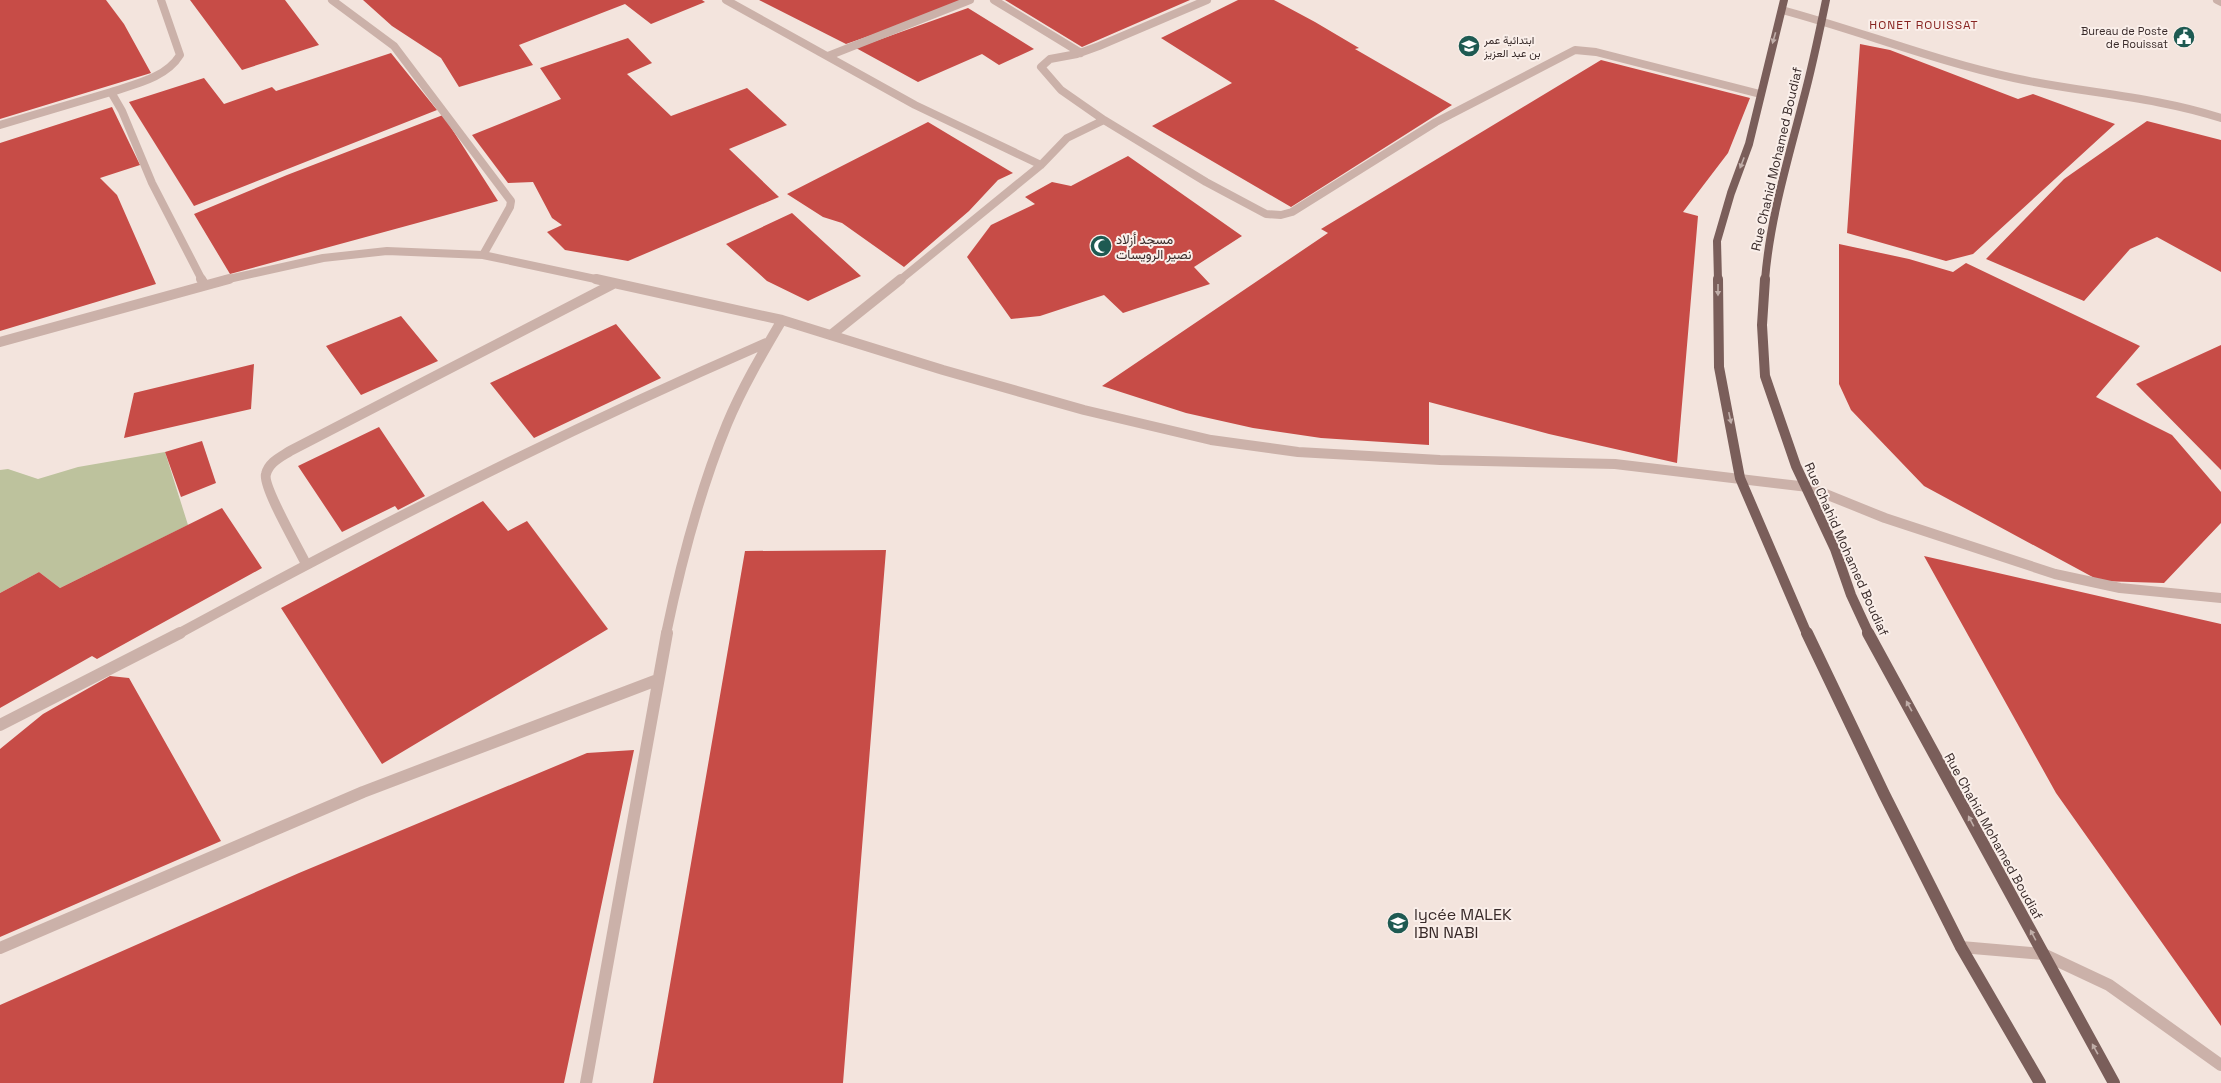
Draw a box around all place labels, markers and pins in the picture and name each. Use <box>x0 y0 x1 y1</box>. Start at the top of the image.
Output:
place label: Bureau de Poste de Rouissat <box>2081 24 2168 51</box>
public building icon: Bureau de Poste de Rouissat <box>2171 24 2197 50</box>
school or university icon: ابتدائية عمر بن عبد العزيز <box>1456 33 1482 59</box>
place label: ابتدائية عمر بن عبد العزيز <box>1483 33 1541 60</box>
place label: مسجد أزلاد نصير الرويسات <box>1116 231 1192 263</box>
mosque icon: مسجد أزلاد نصير الرويسات <box>1088 233 1114 259</box>
place label: lycée MALEK IBN NABI <box>1414 904 1512 943</box>
school or university icon: lycée MALEK IBN NABI <box>1385 910 1411 936</box>

